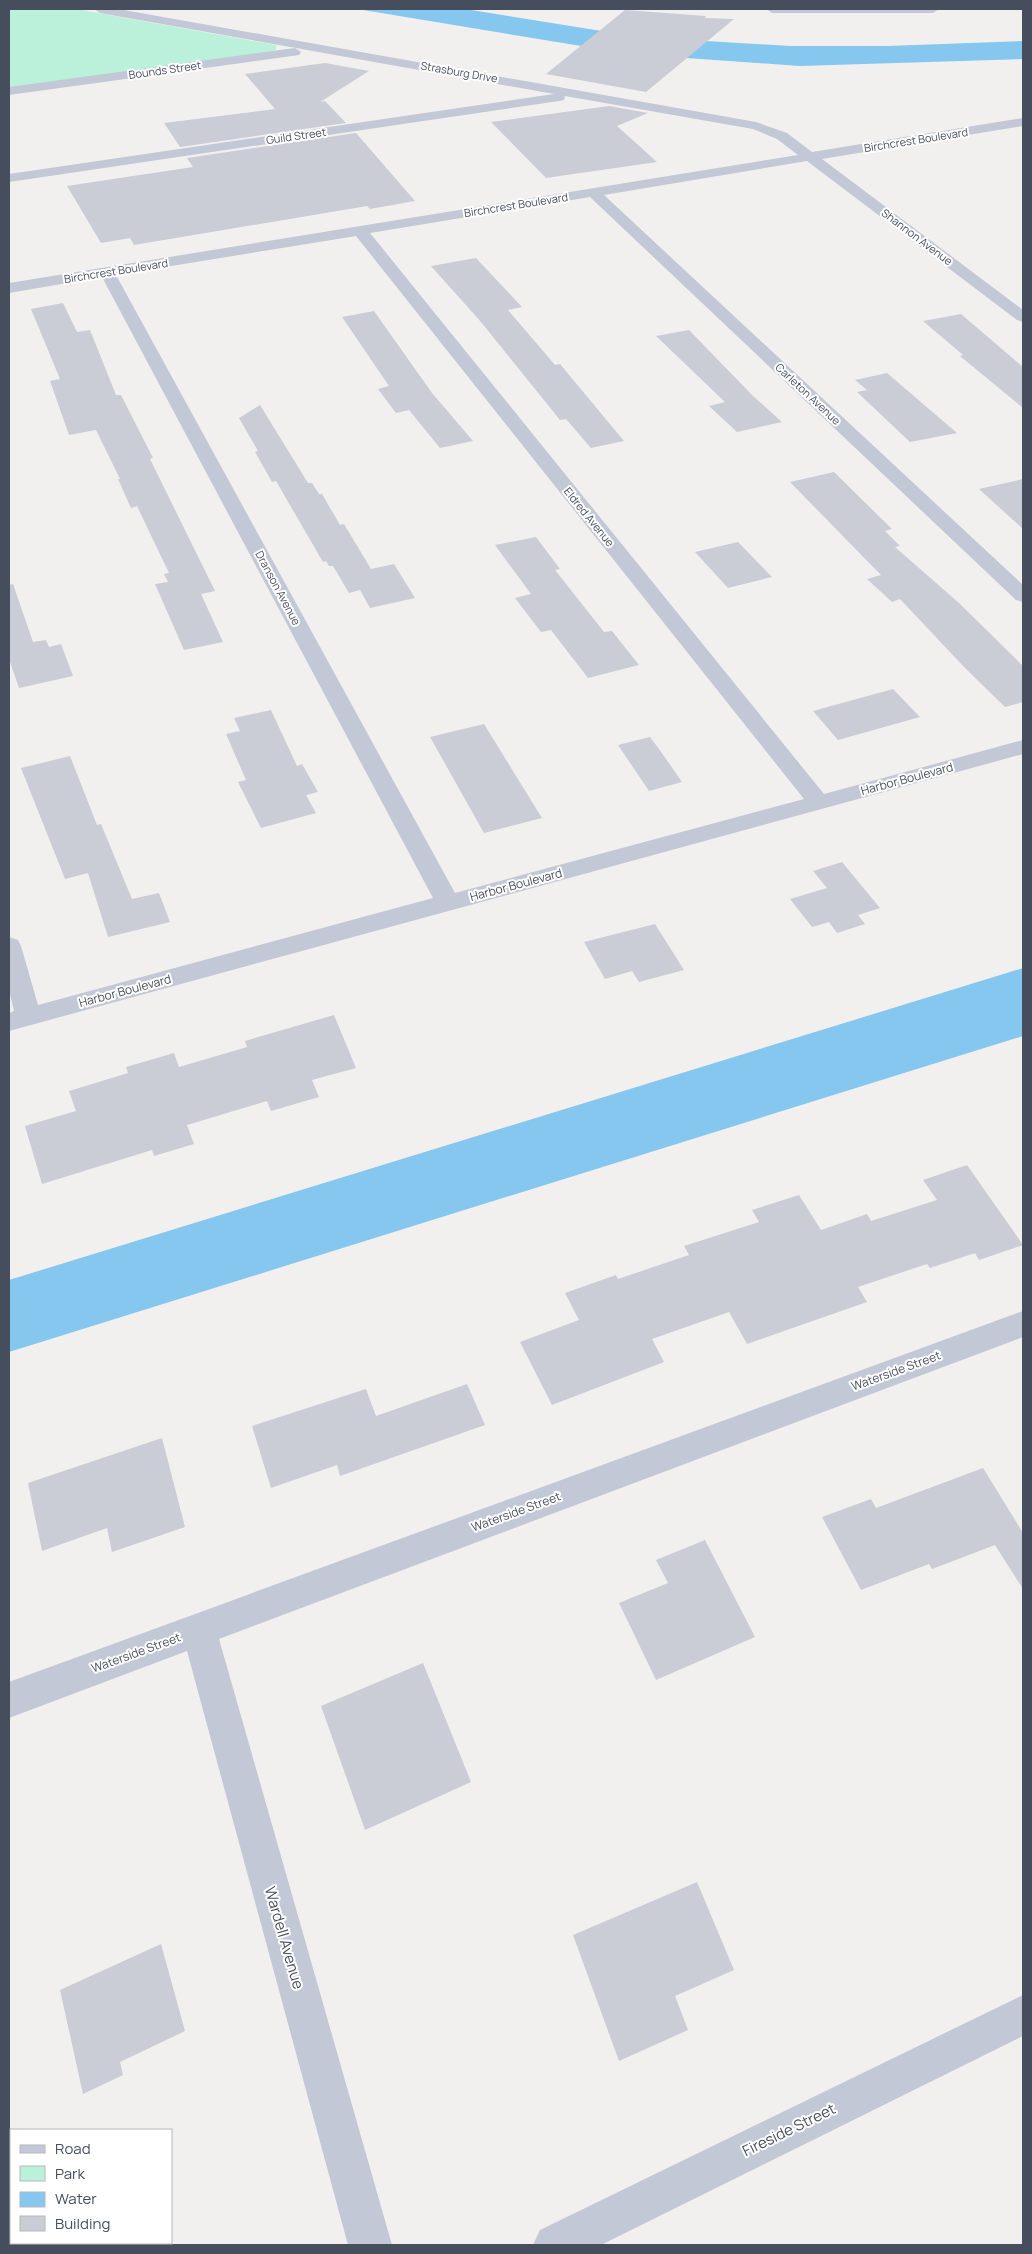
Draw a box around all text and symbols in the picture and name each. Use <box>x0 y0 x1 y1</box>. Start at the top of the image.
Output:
street label: Bounds Street <box>128 57 202 82</box>
street label: Strasburg Drive <box>419 57 499 86</box>
street label: Guild Street <box>265 124 327 147</box>
street label: Birchcrest Boulevard <box>863 124 969 155</box>
street label: Birchcrest Boulevard <box>463 189 569 220</box>
street label: Shannon Avenue <box>879 205 956 269</box>
street label: Birchcrest Boulevard <box>63 255 169 286</box>
street label: Carleton Avenue <box>772 359 845 428</box>
street label: Eldred Avenue <box>561 484 618 550</box>
street label: Dranson Avenue <box>252 548 305 628</box>
street label: Harbor Boulevard <box>859 758 955 799</box>
street label: Harbor Boulevard <box>468 864 564 905</box>
street label: Harbor Boulevard <box>77 970 173 1011</box>
street label: Waterside Street <box>849 1346 943 1395</box>
street label: Waterside Street <box>469 1487 563 1536</box>
street label: Waterside Street <box>89 1628 183 1677</box>
street label: Wardell Avenue <box>260 1884 309 1992</box>
street label: Fireside Street <box>739 2098 839 2161</box>
legend <box>10 2129 172 2244</box>
text: Road <box>55 2138 91 2159</box>
text: Park <box>55 2163 85 2184</box>
text: Water <box>55 2188 97 2209</box>
text: Building <box>55 2213 110 2234</box>

